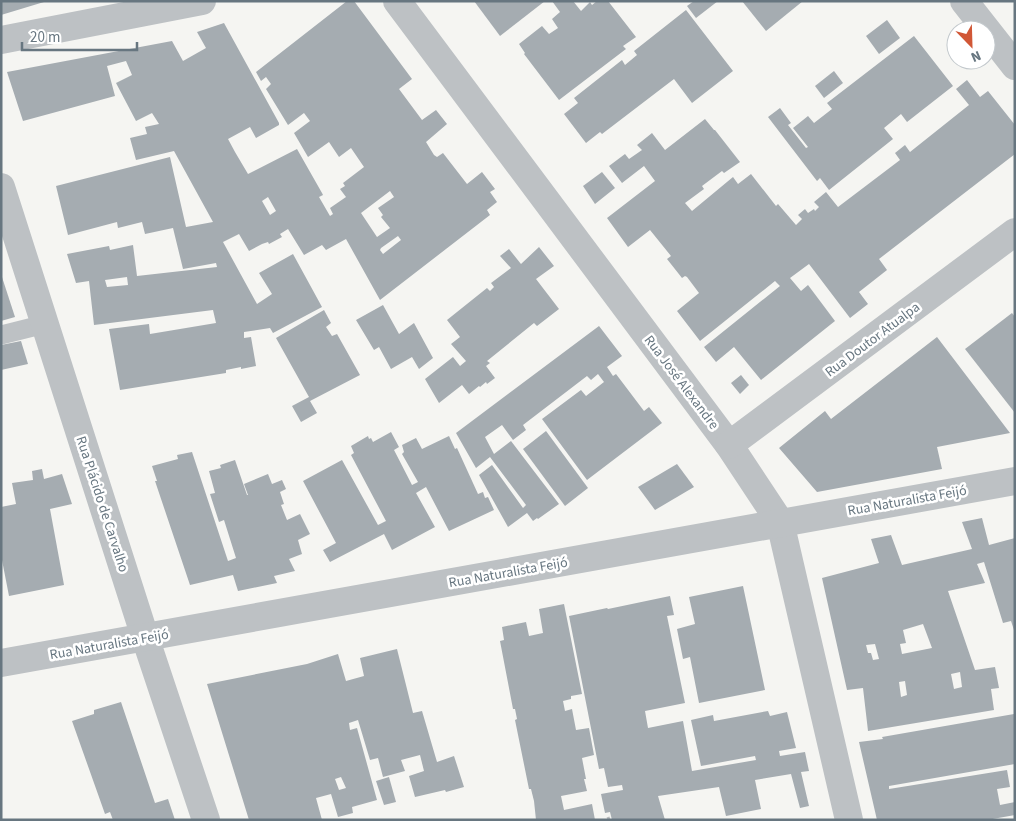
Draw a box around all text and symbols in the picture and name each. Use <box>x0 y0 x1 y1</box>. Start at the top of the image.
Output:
scale bar <box>22 20 138 52</box>
north arrow <box>946 20 996 70</box>
text: 20 m <box>30 27 60 48</box>
text: N <box>967 45 984 67</box>
street label: Rua Doutor Atualpa <box>821 297 924 382</box>
street label: Rua José Alexandre <box>639 331 723 434</box>
street label: Rua Plácido de Carvalho <box>71 434 133 575</box>
street label: Rua Naturalista Feijó <box>846 481 968 521</box>
street label: Rua Naturalista Feijó <box>447 553 569 593</box>
street label: Rua Naturalista Feijó <box>48 625 170 665</box>

